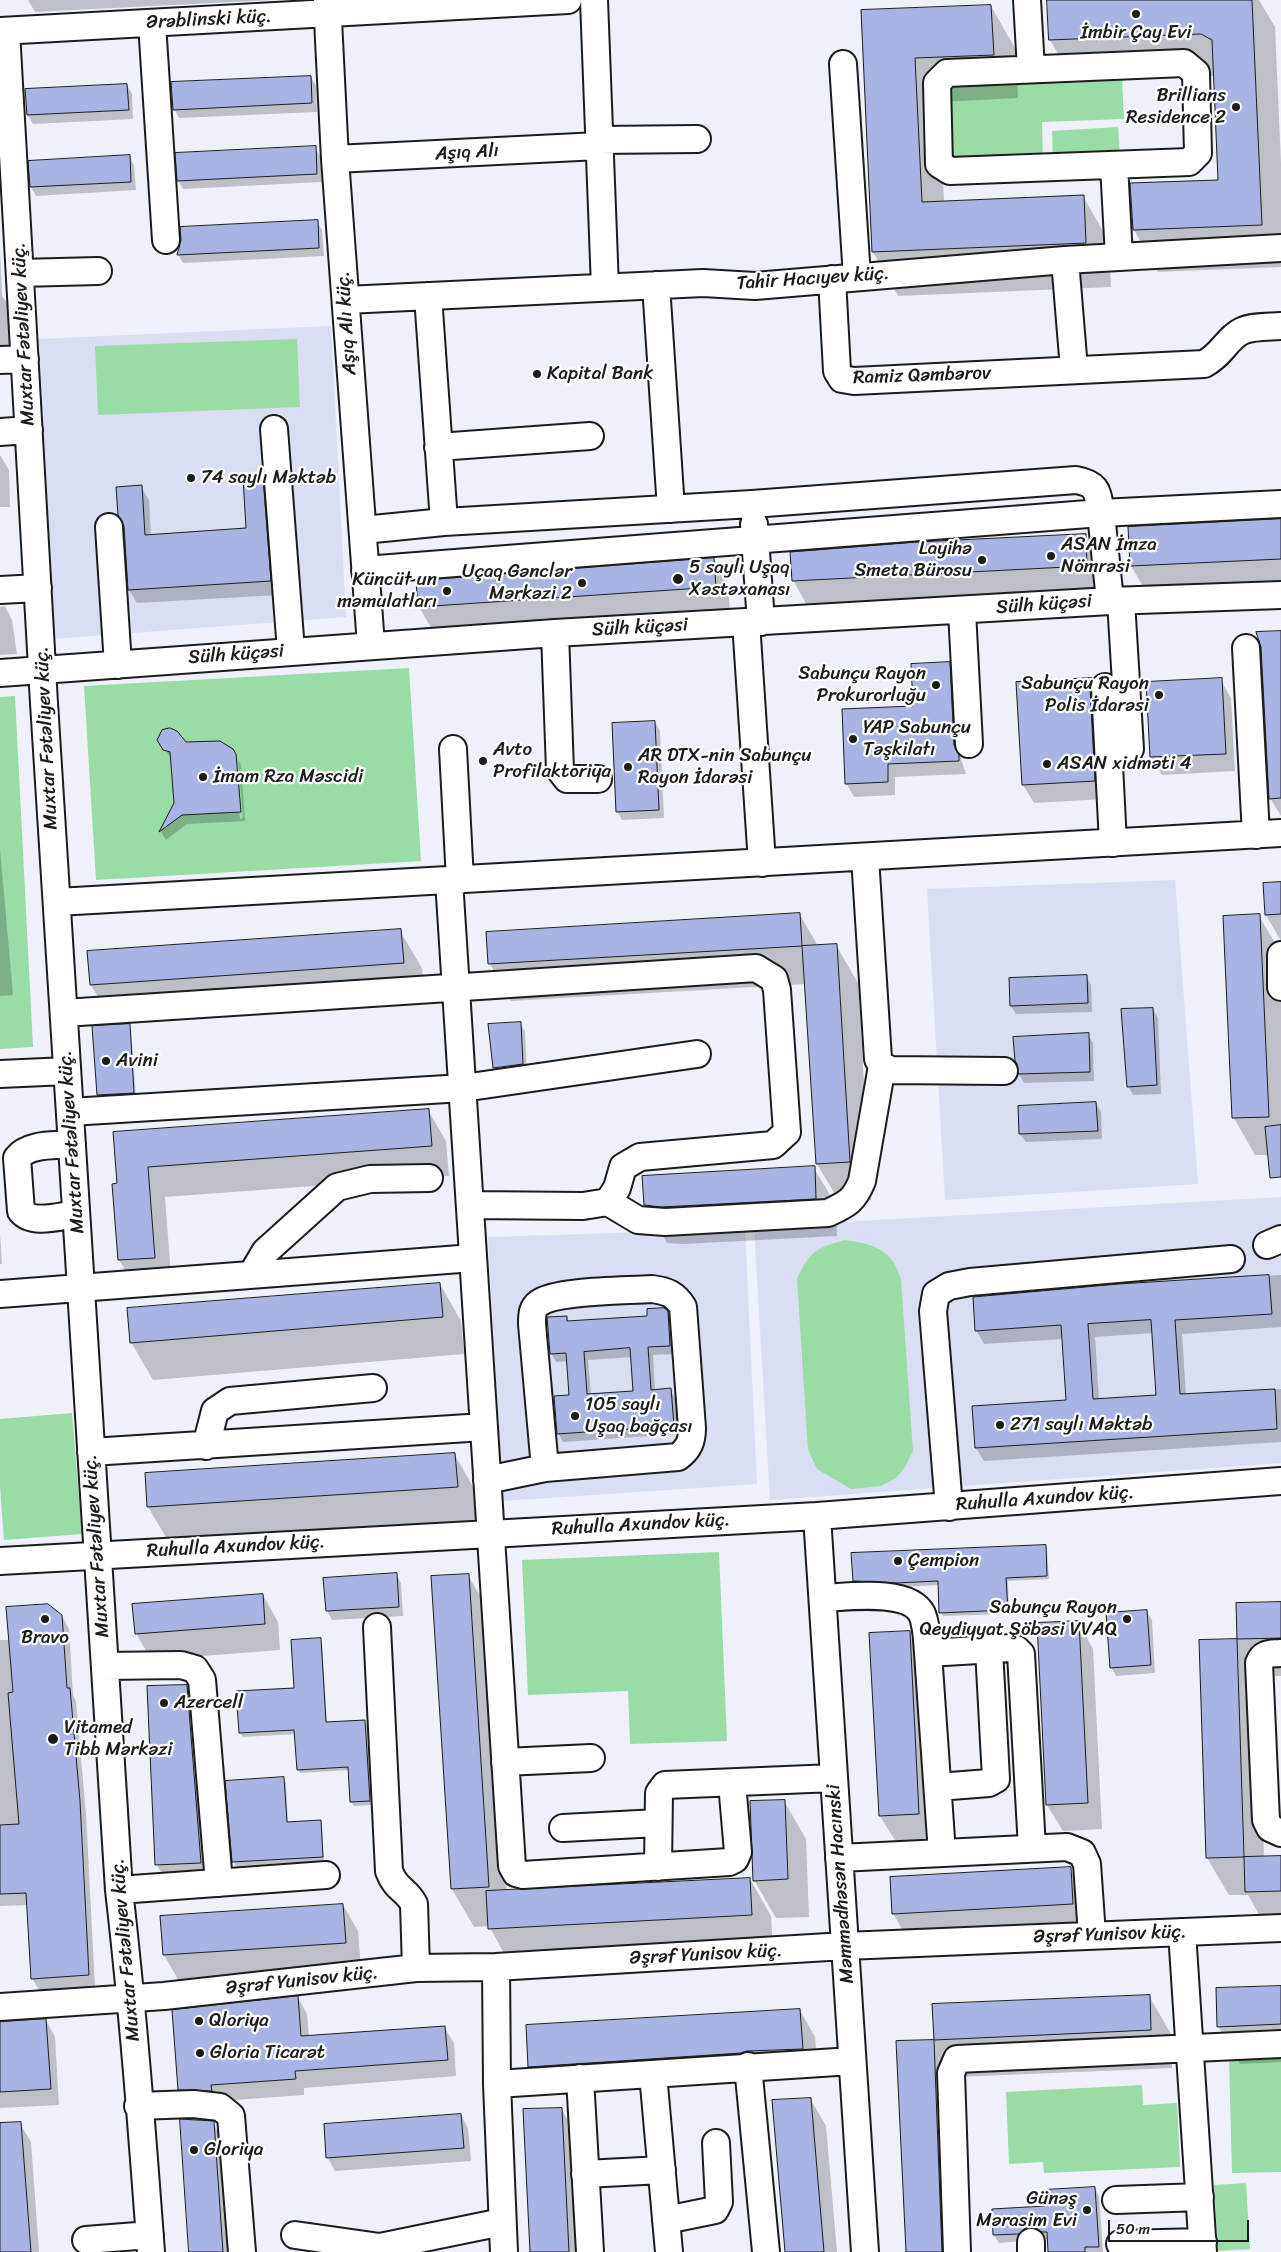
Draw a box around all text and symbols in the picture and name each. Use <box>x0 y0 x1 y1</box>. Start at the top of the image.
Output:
street label: Ərəblinski küç. <box>146 5 272 35</box>
marker: İmbir Çay Evi <box>1130 8 1142 20</box>
place label: İmbir Çay Evi <box>1080 22 1192 44</box>
place label: Brillians Residence 2 <box>1126 85 1226 129</box>
marker: Brillians Residence 2 <box>1230 101 1242 113</box>
street label: Aşıq Alı <box>435 140 499 166</box>
street label: Muxtar Fətəliyev küç. <box>8 242 40 426</box>
street label: Tahir Hacıyev küç. <box>736 262 890 296</box>
street label: Aşıq Alı küç. <box>332 270 362 376</box>
street label: Ramiz Qəmbərov <box>853 362 991 390</box>
place label: Kapital Bank <box>547 363 653 385</box>
marker: Kapital Bank <box>531 368 543 380</box>
place label: 74 saylı Məktəb <box>201 467 336 489</box>
marker: 74 saylı Məktəb <box>185 472 197 484</box>
place label: ASAN İmza Nömrəsi <box>1061 534 1157 578</box>
place label: Layihə Smeta Bürosu <box>854 538 972 582</box>
marker: ASAN İmza Nömrəsi <box>1045 550 1057 562</box>
marker: Layihə Smeta Bürosu <box>976 554 988 566</box>
place label: 5 saylı Uşaq Xəstəxanası <box>689 557 790 601</box>
place label: Uçaq Gənclər Mərkəzi 2 <box>462 561 572 605</box>
place label: Küncüt un məmulatları <box>337 569 437 613</box>
marker: 5 saylı Uşaq Xəstəxanası <box>671 572 685 586</box>
marker: Uçaq Gənclər Mərkəzi 2 <box>576 577 588 589</box>
marker: Küncüt un məmulatları <box>441 585 453 597</box>
street label: Sülh küçəsi <box>995 590 1093 620</box>
street label: Sülh küçəsi <box>592 614 688 642</box>
street label: Sülh küçəsi <box>187 640 285 670</box>
street label: Muxtar Fətəliyev küç. <box>31 646 63 830</box>
place label: Sabunçu Rayon Prokurorluğu <box>798 663 926 707</box>
place label: Sabunçu Rayon Polis İdarəsi <box>1021 673 1149 717</box>
marker: Sabunçu Rayon Prokurorluğu <box>930 679 942 691</box>
marker: Sabunçu Rayon Polis İdarəsi <box>1153 689 1165 701</box>
place label: YAP Sabunçu Təşkilatı <box>863 717 971 761</box>
marker: YAP Sabunçu Təşkilatı <box>847 733 859 745</box>
place label: Avto Profilaktoriya <box>493 739 611 783</box>
place label: AR DTX-nin Sabunçu Rayon İdarəsi <box>638 745 811 789</box>
place label: ASAN xidməti 4 <box>1057 753 1192 775</box>
marker: Avto Profilaktoriya <box>477 755 489 767</box>
marker: ASAN xidməti 4 <box>1041 758 1053 770</box>
marker: AR DTX-nin Sabunçu Rayon İdarəsi <box>622 761 634 773</box>
place label: İmam Rza Məscidi <box>213 766 363 788</box>
marker: İmam Rza Məscidi <box>197 771 209 783</box>
street label: Muxtar Fətəliyev küç. <box>54 1050 90 1234</box>
place label: Avini <box>116 1050 158 1072</box>
marker: Avini <box>100 1055 112 1067</box>
place label: 105 saylı Uşaq bağçası <box>585 1394 693 1438</box>
marker: 105 saylı Uşaq bağçası <box>569 1410 581 1422</box>
place label: 271 saylı Məktəb <box>1010 1414 1152 1436</box>
marker: 271 saylı Məktəb <box>994 1419 1006 1431</box>
street label: Muxtar Fətəliyev küç. <box>79 1454 115 1638</box>
street label: Ruhulla Axundov küç. <box>955 1481 1135 1517</box>
street label: Ruhulla Axundov küç. <box>551 1509 731 1541</box>
street label: Ruhulla Axundov küç. <box>146 1531 326 1563</box>
place label: Çempion <box>908 1550 979 1572</box>
marker: Çempion <box>892 1555 904 1567</box>
place label: Sabunçu Rayon Qeydiyyat Şöbəsi VVAQ <box>919 1597 1117 1641</box>
marker: Bravo <box>39 1613 51 1625</box>
marker: Sabunçu Rayon Qeydiyyat Şöbəsi VVAQ <box>1121 1613 1133 1625</box>
place label: Bravo <box>21 1627 69 1649</box>
place label: Azercell <box>174 1692 243 1714</box>
marker: Azercell <box>158 1697 170 1709</box>
place label: Vitamed Tibb Mərkəzi <box>64 1717 173 1761</box>
marker: Vitamed Tibb Mərkəzi <box>46 1732 60 1746</box>
street label: Məmmədhəsən Hacınski <box>823 1784 859 1984</box>
street label: Muxtar Fətəliyev küç. <box>107 1858 145 2042</box>
street label: Əşrəf Yunisov küç. <box>1033 1921 1187 1949</box>
street label: Əşrəf Yunisov küç. <box>629 1940 783 1970</box>
street label: Əşrəf Yunisov küç. <box>225 1962 379 2000</box>
place label: Qloriya <box>209 2010 269 2032</box>
marker: Qloriya <box>193 2015 205 2027</box>
place label: Gloria Ticarət <box>210 2042 325 2064</box>
marker: Gloria Ticarət <box>194 2047 206 2059</box>
place label: Gloriya <box>204 2139 263 2161</box>
marker: Gloriya <box>188 2144 200 2156</box>
place label: Günəş Mərasim Evi <box>976 2188 1077 2232</box>
marker: Günəş Mərasim Evi <box>1081 2204 1093 2216</box>
scale bar <box>1111 2210 1252 2242</box>
text: 50 m <box>1116 2216 1150 2242</box>

